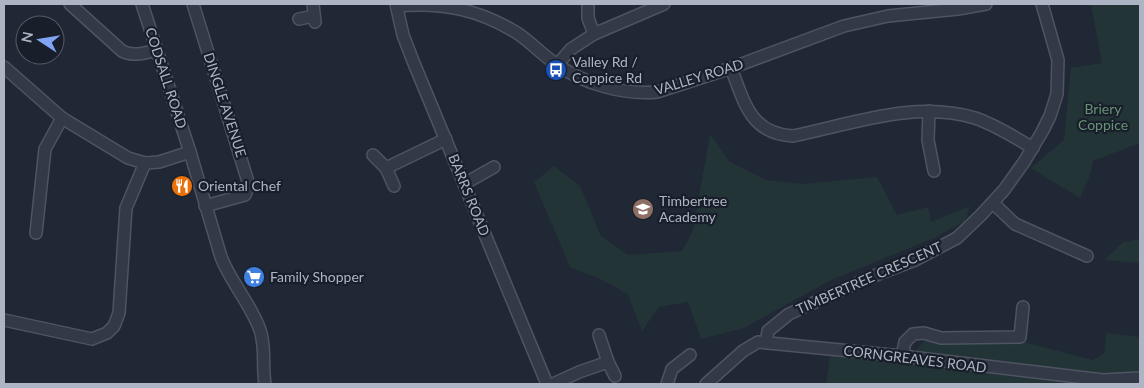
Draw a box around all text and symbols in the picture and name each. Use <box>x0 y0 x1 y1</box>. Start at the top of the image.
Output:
north arrow <box>15 15 65 65</box>
street label: CODSALL ROAD <box>142 25 191 130</box>
text: N <box>17 30 36 44</box>
street label: DINGLE AVENUE <box>201 50 250 159</box>
place label: Valley Rd / Coppice Rd <box>572 53 642 86</box>
street label: VALLEY ROAD <box>652 55 745 98</box>
bus stop icon: Valley Rd / Coppice Rd <box>544 58 568 82</box>
park label: Briery Coppice <box>1078 100 1128 133</box>
street label: BARRS ROAD <box>445 151 494 238</box>
restaurant icon: Oriental Chef <box>170 174 194 198</box>
place label: Oriental Chef <box>198 177 281 194</box>
place label: Timbertree Academy <box>659 192 727 225</box>
school or university icon: Timbertree Academy <box>631 197 655 221</box>
street label: TIMBERTREE CRESCENT <box>793 237 945 317</box>
supermarket icon: Family Shopper <box>242 265 266 289</box>
place label: Family Shopper <box>270 268 364 285</box>
street label: CORNGREAVES ROAD <box>843 341 988 376</box>

